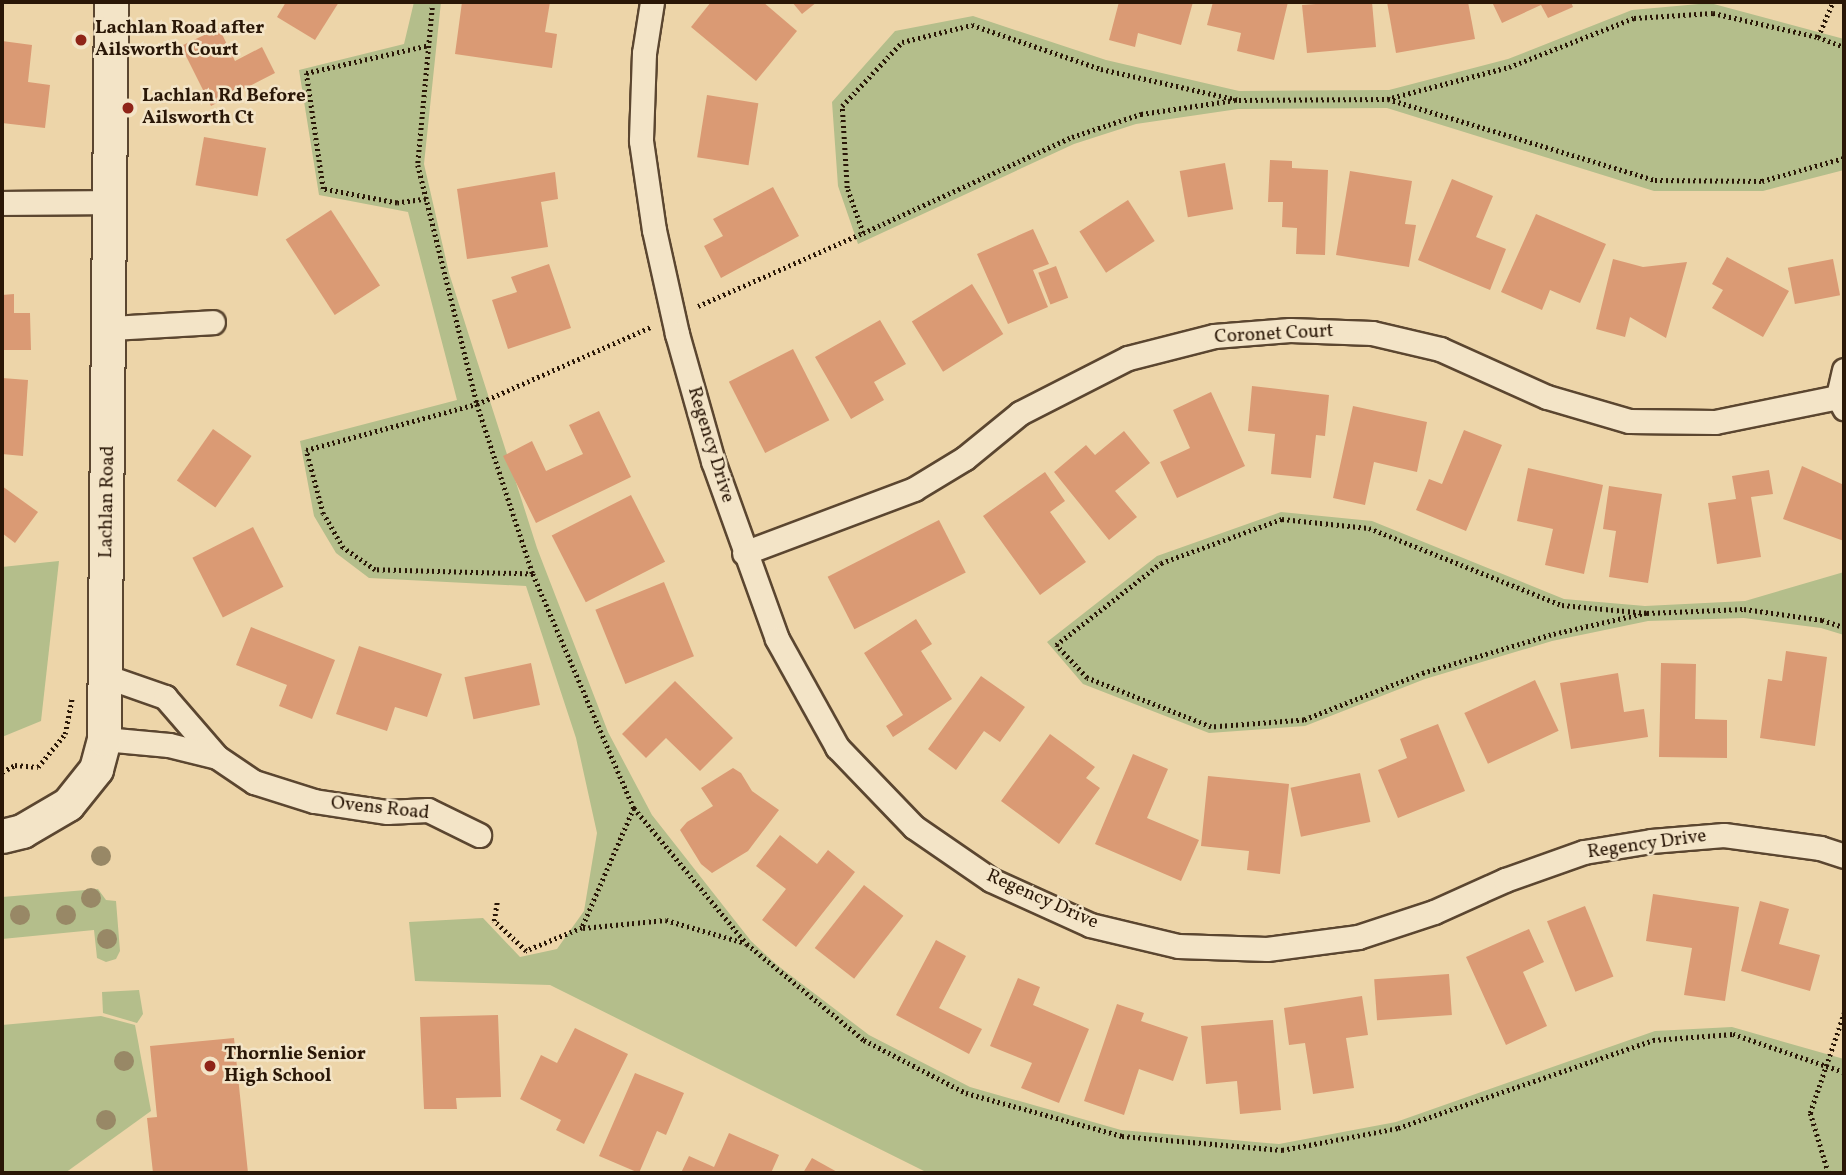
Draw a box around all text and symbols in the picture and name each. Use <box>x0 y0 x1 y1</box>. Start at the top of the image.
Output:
place label: Lachlan Road after Ailsworth Court <box>95 18 264 62</box>
marker: Lachlan Road after Ailsworth Court <box>73 32 89 48</box>
place label: Lachlan Rd Before Ailsworth Ct <box>142 86 306 130</box>
marker: Lachlan Rd Before Ailsworth Ct <box>120 100 136 116</box>
street label: Coronet Court <box>1214 320 1334 350</box>
street label: Regency Drive <box>681 384 739 506</box>
street label: Lachlan Road <box>96 445 120 559</box>
street label: Ovens Road <box>330 792 430 826</box>
street label: Regency Drive <box>1586 825 1708 865</box>
street label: Regency Drive <box>982 865 1102 935</box>
place label: Thornlie Senior High School <box>224 1044 366 1088</box>
marker: Thornlie Senior High School <box>202 1058 218 1074</box>

